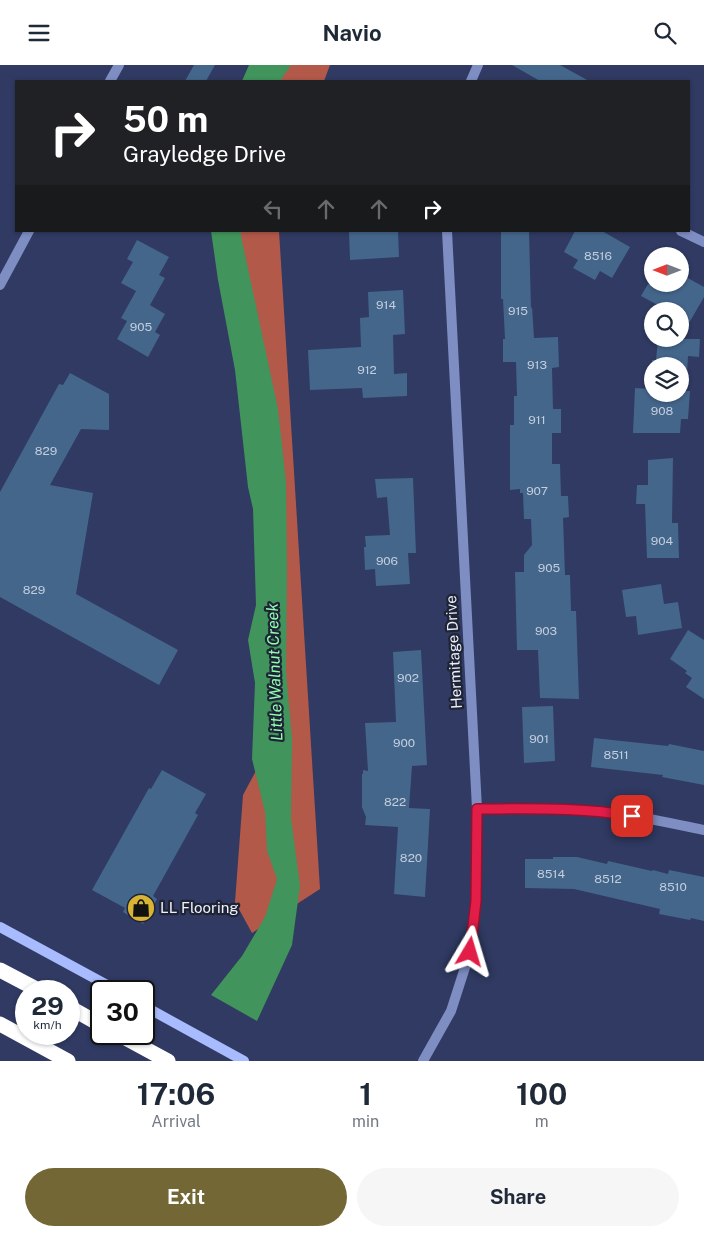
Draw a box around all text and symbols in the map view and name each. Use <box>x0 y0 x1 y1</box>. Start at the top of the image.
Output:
icon: menu <box>25 19 53 47</box>
icon: search <box>651 19 679 47</box>
text: Navio <box>322 20 382 46</box>
text: 50 m <box>123 99 208 140</box>
icon: right <box>40 100 105 165</box>
text: Grayledge Drive <box>123 141 286 167</box>
icon: left <box>259 195 287 223</box>
icon: ahead <box>312 195 340 223</box>
icon: ahead <box>365 195 393 223</box>
icon: right <box>418 195 446 223</box>
north arrow <box>644 247 689 293</box>
map controls <box>644 247 689 402</box>
house number: 8516 <box>584 249 612 263</box>
house number: 914 <box>376 298 396 312</box>
button: search <box>644 302 689 347</box>
house number: 915 <box>508 304 528 318</box>
house number: 905 <box>130 320 153 334</box>
button: layers <box>644 357 689 402</box>
house number: 913 <box>527 358 547 372</box>
house number: 912 <box>357 363 377 377</box>
house number: 908 <box>651 404 673 418</box>
house number: 911 <box>528 413 546 427</box>
house number: 829 <box>35 444 57 458</box>
house number: 907 <box>526 484 548 498</box>
house number: 904 <box>651 534 674 548</box>
house number: 906 <box>376 554 398 568</box>
house number: 905 <box>538 561 561 575</box>
house number: 829 <box>23 583 45 597</box>
street label: Hermitage Drive <box>442 595 465 709</box>
water label: Little Walnut Creek <box>263 602 286 741</box>
house number: 903 <box>535 624 557 638</box>
house number: 902 <box>397 671 419 685</box>
house number: 901 <box>529 732 549 746</box>
house number: 900 <box>393 736 415 750</box>
house number: 8511 <box>603 748 629 762</box>
house number: 822 <box>384 795 406 809</box>
pin <box>611 795 653 837</box>
icon: arrive <box>618 802 646 830</box>
house number: 820 <box>400 851 422 865</box>
house number: 8514 <box>537 867 565 881</box>
house number: 8512 <box>594 872 622 886</box>
house number: 8510 <box>659 880 687 894</box>
shop icon: LL Flooring <box>126 893 156 923</box>
place label: LL Flooring <box>160 899 239 916</box>
position arrow <box>443 925 495 977</box>
speed limit sign: 30 <box>90 980 155 1045</box>
text: 29 <box>31 991 64 1021</box>
text: km/h <box>33 1018 62 1032</box>
text: 17:06 <box>137 1076 215 1112</box>
text: 1 <box>359 1076 372 1112</box>
text: 100 <box>516 1076 567 1112</box>
text: Arrival <box>151 1112 201 1131</box>
text: min <box>352 1112 379 1131</box>
text: m <box>535 1112 549 1131</box>
button: Exit <box>25 1168 347 1226</box>
button: Share <box>357 1168 679 1226</box>

